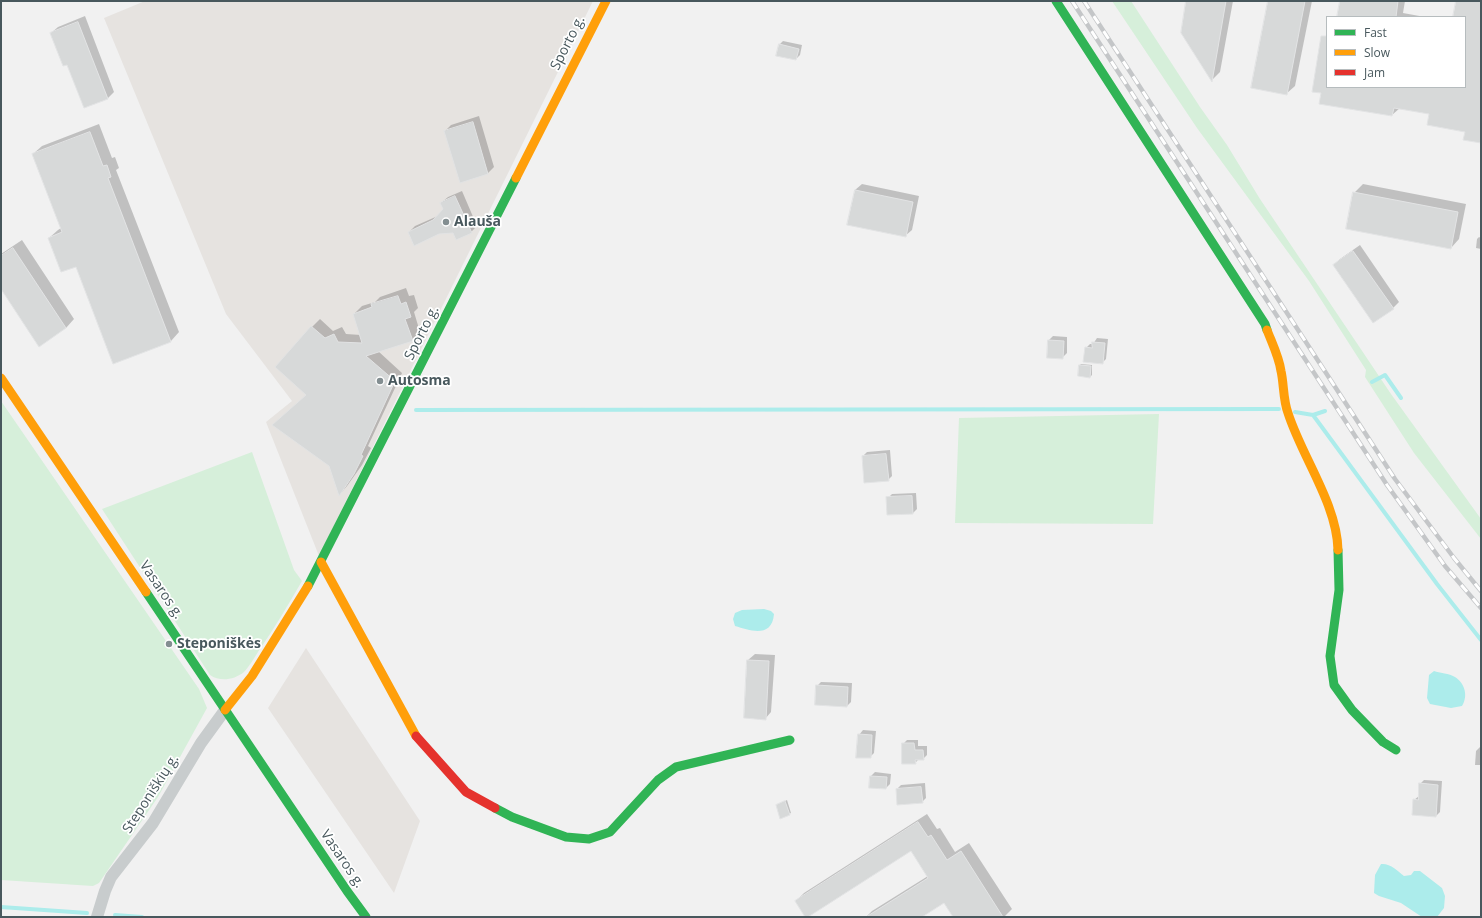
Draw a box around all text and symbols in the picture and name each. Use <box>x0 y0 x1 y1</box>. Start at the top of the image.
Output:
street label: Sporto g. <box>547 13 589 73</box>
legend <box>1326 16 1466 88</box>
text: Fast <box>1364 24 1387 41</box>
text: Slow <box>1364 44 1390 61</box>
text: Jam <box>1364 64 1385 81</box>
place label: Alauša <box>454 214 501 230</box>
marker: Alauša <box>441 217 451 227</box>
street label: Sporto g. <box>401 303 443 363</box>
place label: Autosma <box>388 373 451 389</box>
marker: Autosma <box>375 376 385 386</box>
street label: Vasaros g. <box>135 558 187 622</box>
place label: Steponiškės <box>177 636 261 652</box>
marker: Steponiškės <box>164 639 174 649</box>
street label: Steponiškių g. <box>119 751 183 837</box>
street label: Vasaros g. <box>316 827 368 891</box>

